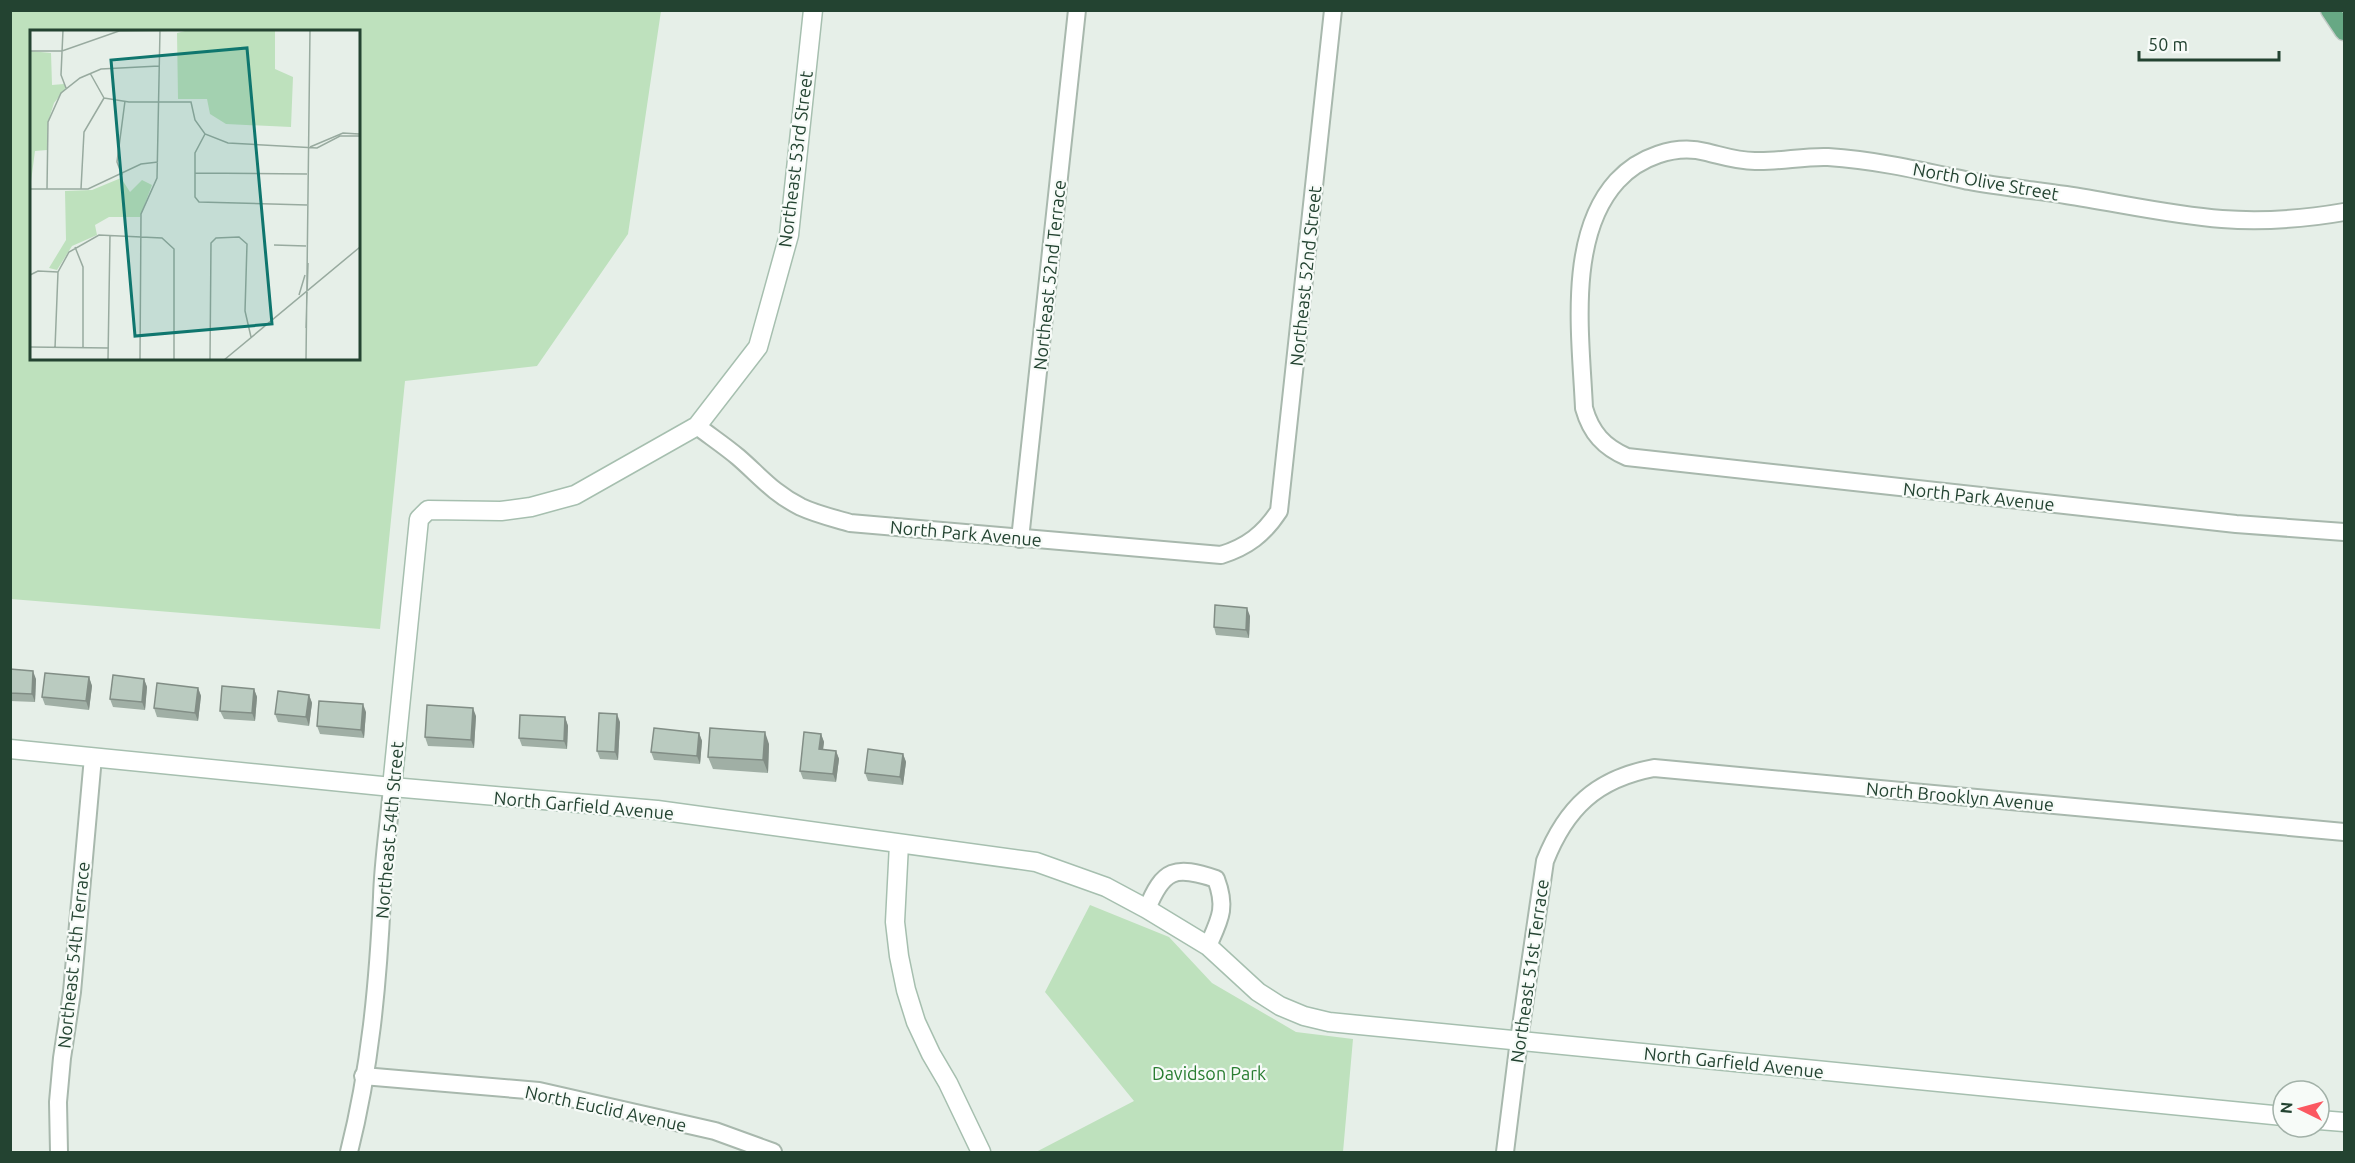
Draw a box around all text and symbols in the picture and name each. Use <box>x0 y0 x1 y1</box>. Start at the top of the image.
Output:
scale bar <box>2139 24 2278 62</box>
inset map <box>30 30 360 360</box>
text: 50 m <box>2148 34 2188 54</box>
street label: Northeast 53rd Street <box>774 70 816 248</box>
street label: North Olive Street <box>1912 158 2060 204</box>
street label: Northeast 52nd Terrace <box>1029 179 1069 371</box>
street label: Northeast 52nd Street <box>1286 185 1324 367</box>
street label: North Park Avenue <box>1902 478 2056 514</box>
street label: North Park Avenue <box>889 516 1043 550</box>
street label: Northeast 54th Street <box>371 741 407 919</box>
street label: North Brooklyn Avenue <box>1865 778 2055 814</box>
street label: North Garfield Avenue <box>493 787 675 823</box>
street label: Northeast 54th Terrace <box>53 861 93 1049</box>
street label: Northeast 51st Terrace <box>1506 878 1552 1064</box>
street label: North Garfield Avenue <box>1643 1043 1825 1081</box>
park label: Davidson Park <box>1152 1063 1266 1083</box>
north arrow <box>2271 1079 2331 1139</box>
street label: North Euclid Avenue <box>523 1081 689 1135</box>
text: N <box>2277 1101 2296 1114</box>

